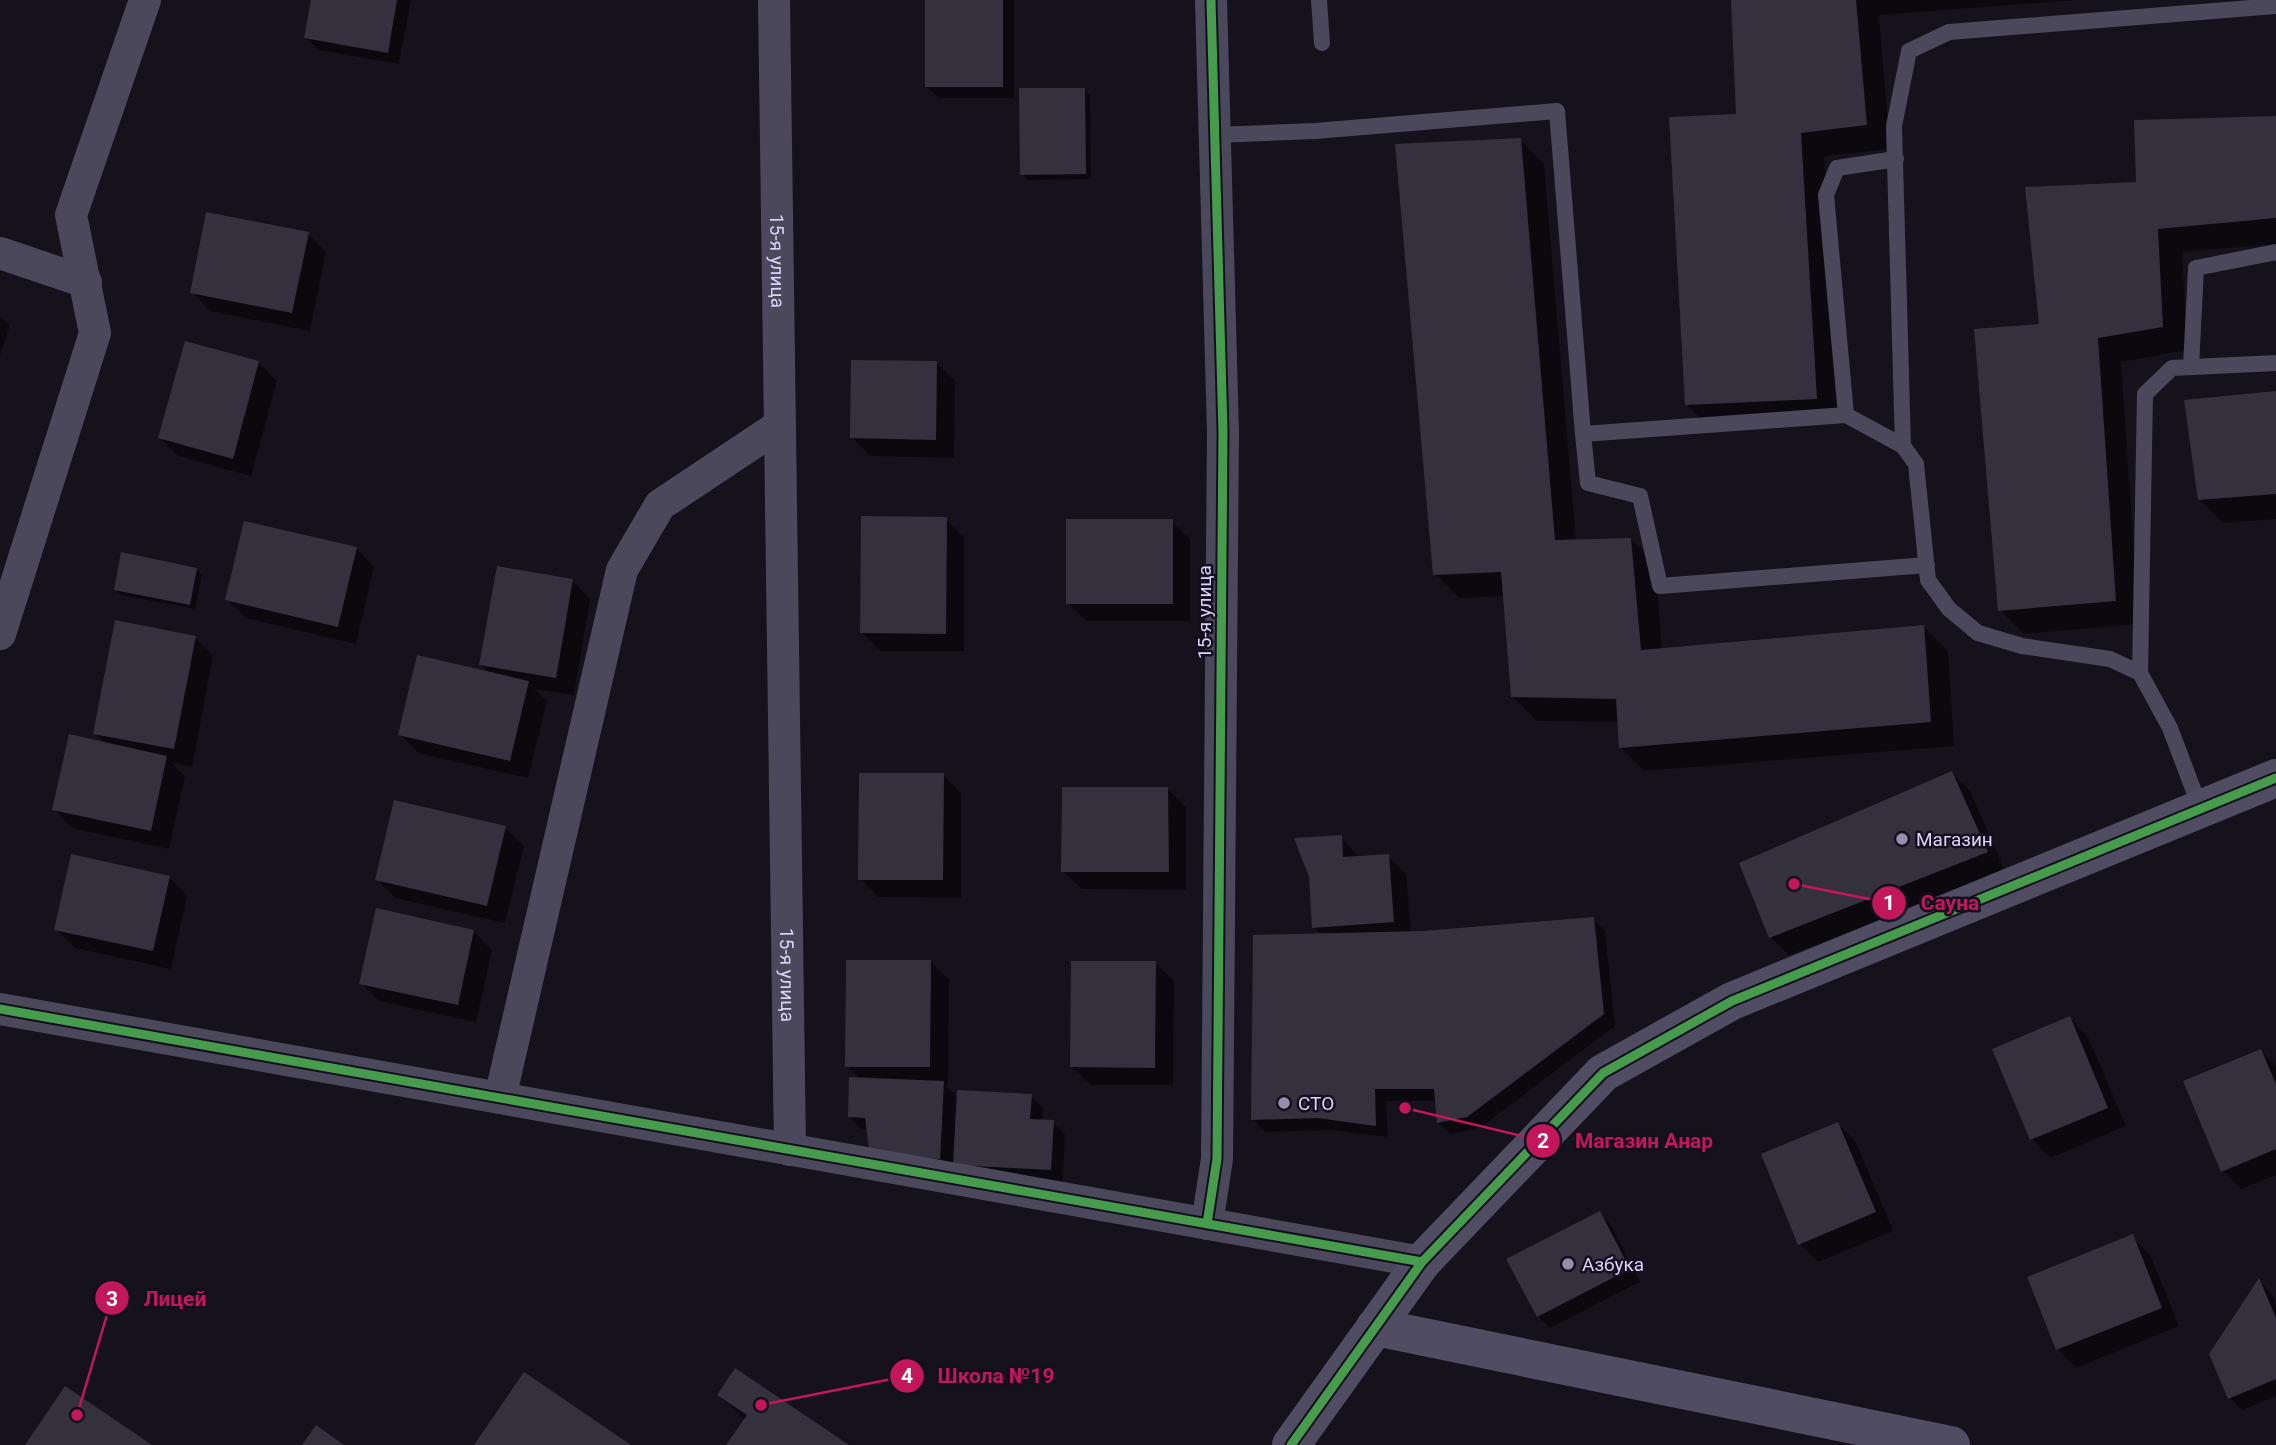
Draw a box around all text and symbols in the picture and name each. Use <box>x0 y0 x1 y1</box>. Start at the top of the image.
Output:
street label: 15-я улица <box>765 214 790 308</box>
street label: 15-я улица <box>1193 565 1216 659</box>
place label: Магазин <box>1916 828 1993 851</box>
marker: Магазин <box>1894 831 1910 847</box>
callout: Сауна <box>1871 882 1993 924</box>
text: 1 <box>1883 891 1895 915</box>
text: Сауна <box>1921 891 1979 915</box>
street label: 15-я улица <box>775 928 800 1022</box>
place label: СТО <box>1298 1092 1334 1115</box>
marker: СТО <box>1276 1095 1292 1111</box>
callout: Магазин Анар <box>1526 1120 1727 1162</box>
text: 2 <box>1537 1129 1549 1153</box>
text: Магазин Анар <box>1575 1129 1713 1153</box>
place label: Азбука <box>1582 1253 1644 1276</box>
marker: Азбука <box>1560 1256 1576 1272</box>
callout: Лицей <box>95 1277 220 1319</box>
text: 3 <box>106 1287 118 1311</box>
text: Лицей <box>144 1287 206 1311</box>
callout: Школа №19 <box>889 1355 1069 1397</box>
text: 4 <box>901 1364 913 1388</box>
text: Школа №19 <box>938 1364 1054 1388</box>

